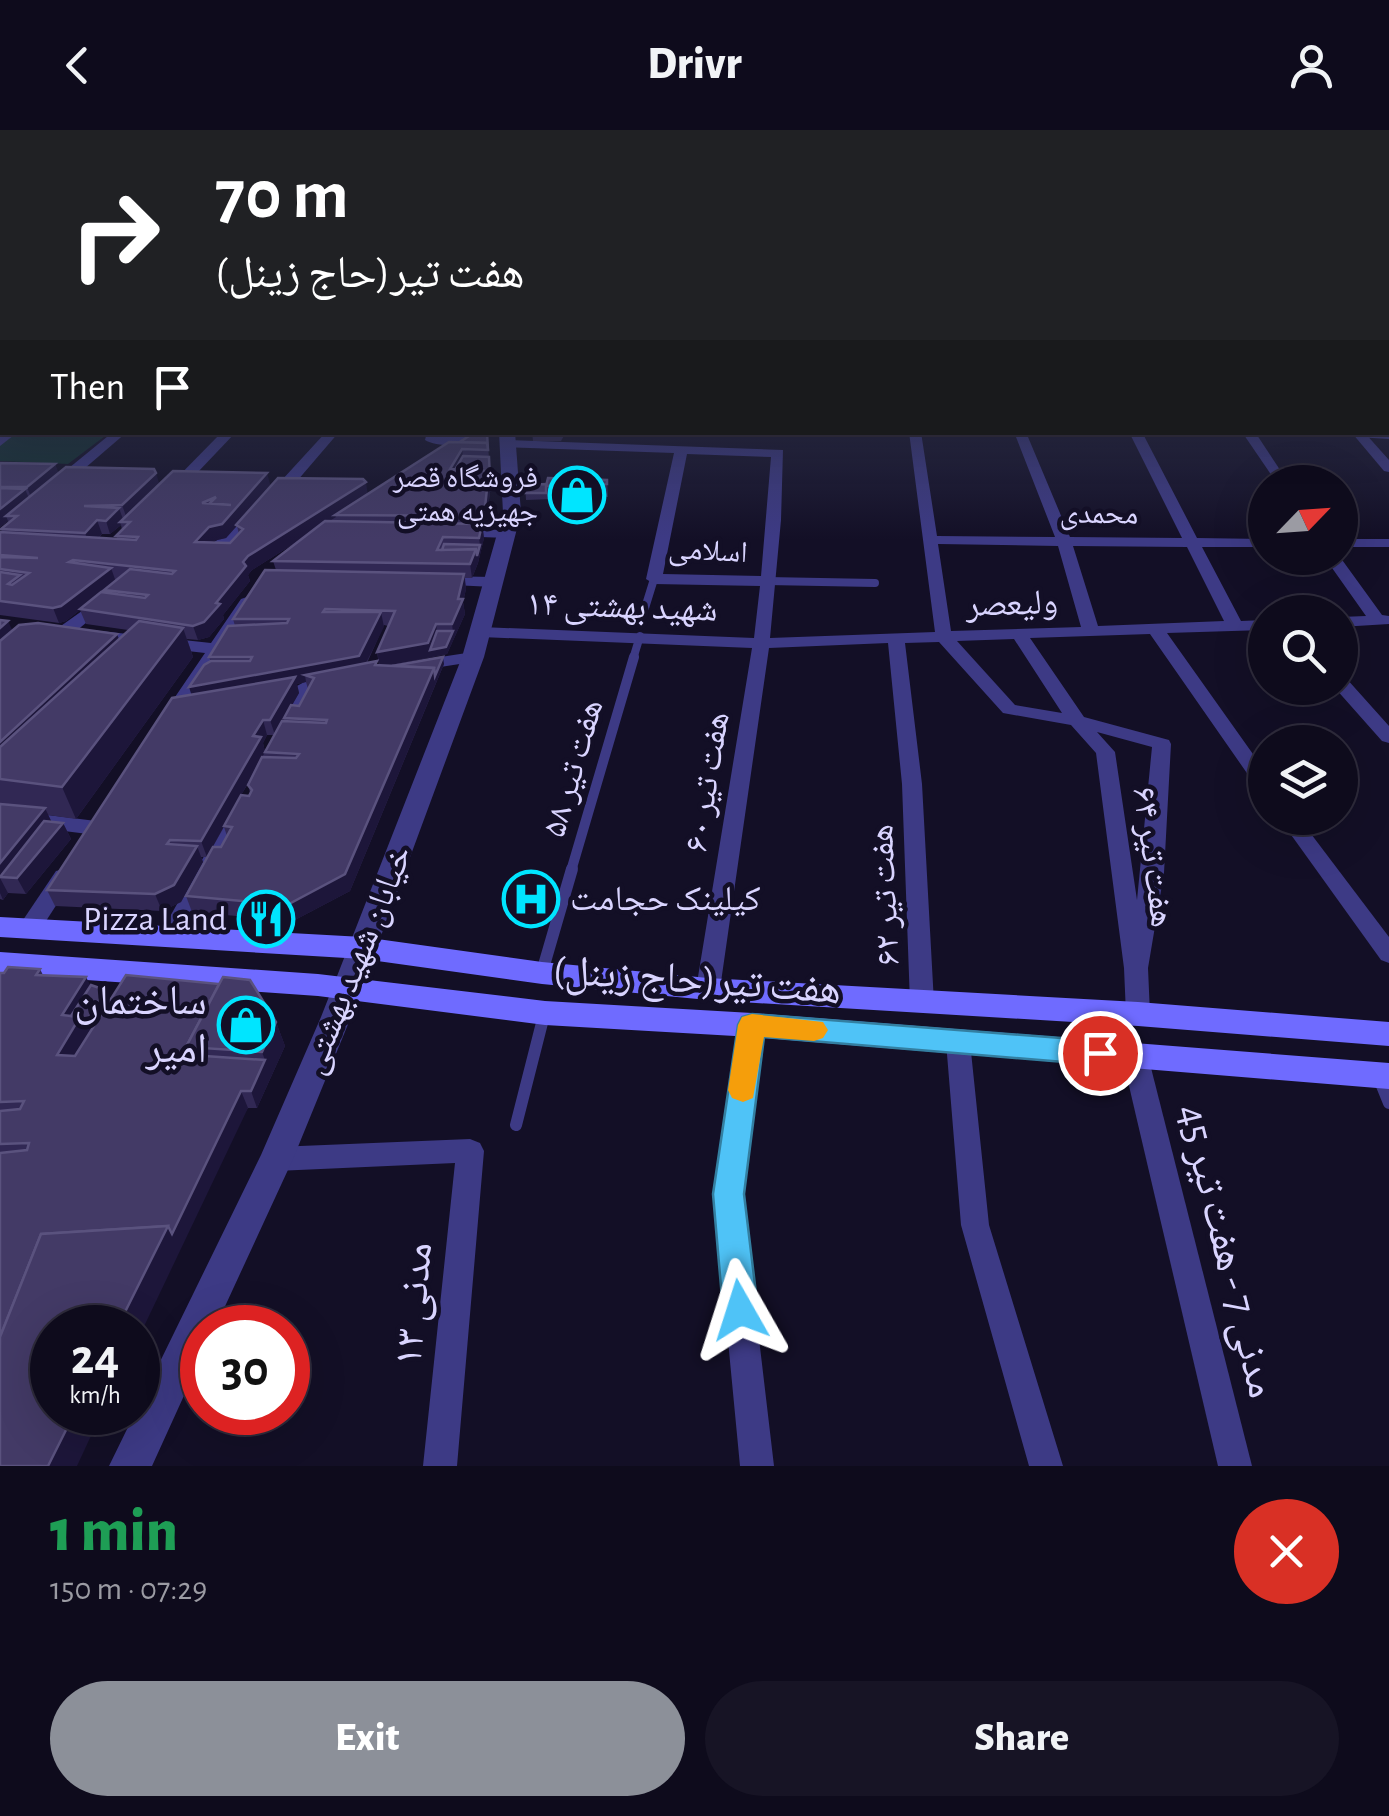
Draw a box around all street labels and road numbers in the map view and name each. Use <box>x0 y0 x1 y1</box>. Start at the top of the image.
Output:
street label: محمدی <box>1059 498 1139 532</box>
street label: اسلامی <box>667 534 748 570</box>
street label: ولیعصر <box>964 585 1059 624</box>
street label: شهید بهشتی ۱۴ <box>526 586 718 630</box>
street label: هفت تیر ۵۸ <box>537 695 610 841</box>
street label: هفت تیر ۶۰ <box>679 709 736 855</box>
street label: هفت تیر ۶۴ <box>1125 784 1180 930</box>
street label: هفت تیر ۶۲ <box>864 823 907 967</box>
street label: خیابان شهید بهشتی <box>295 841 421 1080</box>
street label: هفت تیر(حاج زینل) <box>551 949 843 1015</box>
street label: مدنی 7 - هفت تیر 45 <box>1167 1100 1284 1403</box>
street label: مدنی ۱۳ <box>387 1240 442 1368</box>

